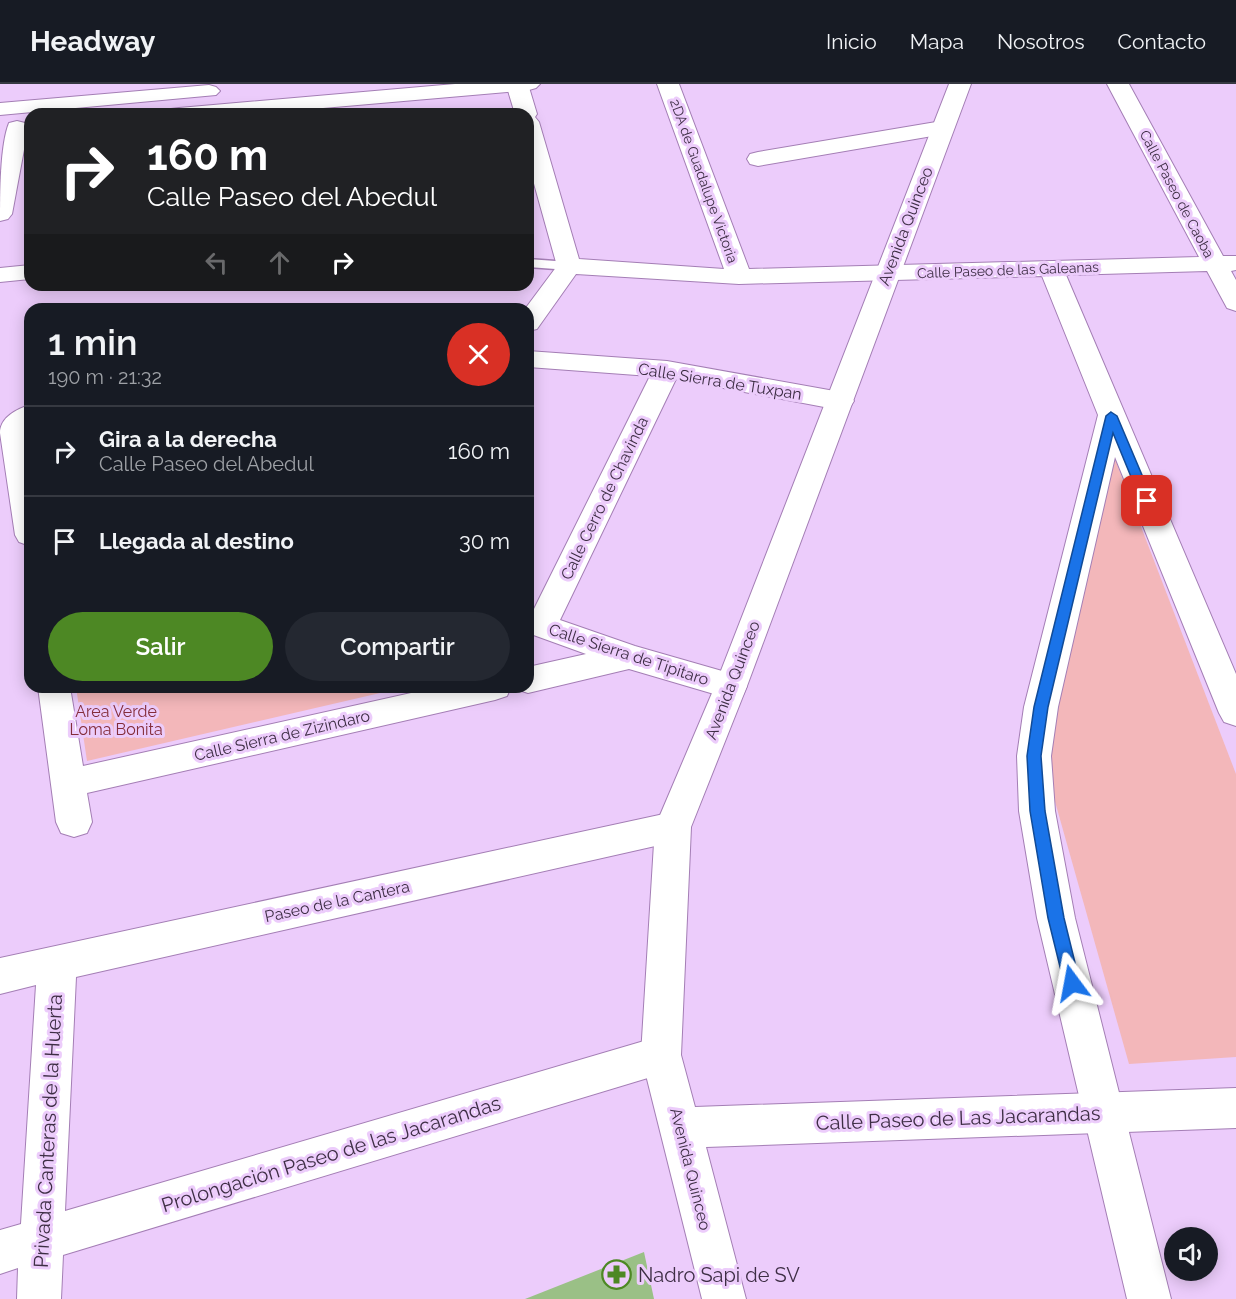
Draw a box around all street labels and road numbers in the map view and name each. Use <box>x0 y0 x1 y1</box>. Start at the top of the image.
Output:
street label: 2DA de Guadalupe Victoria <box>667 97 741 265</box>
street label: Calle Paseo de Caoba <box>1137 128 1217 260</box>
street label: Avenida Quinceo <box>874 164 937 288</box>
street label: Calle Paseo de las Galeanas <box>917 259 1099 281</box>
street label: Calle Sierra de Tuxpan <box>637 359 803 404</box>
street label: Calle Cerro de Chavinda <box>557 414 652 583</box>
street label: Avenida Quinceo <box>701 618 764 742</box>
street label: Calle Sierra de Tipitaro <box>547 620 711 689</box>
street label: Calle Sierra de Zizindaro <box>192 706 372 765</box>
street label: Paseo de la Cantera <box>263 877 411 926</box>
street label: Privada Canteras de la Huerta <box>29 993 67 1269</box>
street label: Prolongación Paseo de las Jacarandas <box>158 1091 504 1217</box>
street label: Calle Paseo de Las Jacarandas <box>815 1101 1101 1135</box>
street label: Avenida Quinceo <box>666 1106 715 1232</box>

